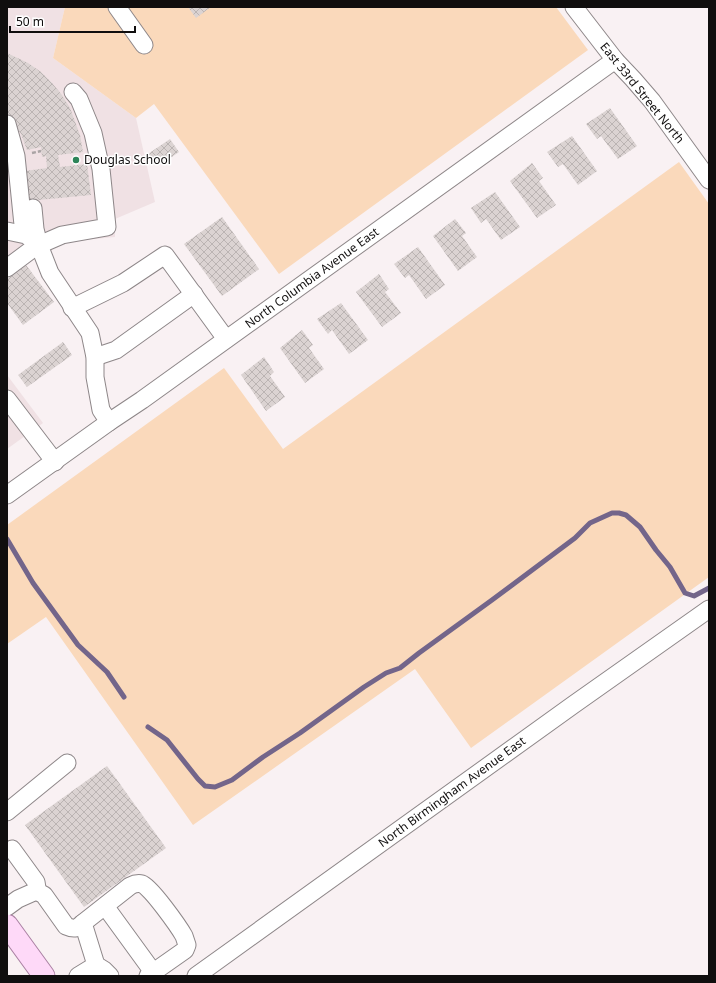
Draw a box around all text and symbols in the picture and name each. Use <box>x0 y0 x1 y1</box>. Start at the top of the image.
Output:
scale bar <box>10 8 135 34</box>
text: 50 m <box>16 13 44 30</box>
street label: East 33rd Street North <box>596 39 688 147</box>
place label: Douglas School <box>84 151 171 168</box>
marker: Douglas School <box>71 155 81 165</box>
street label: North Columbia Avenue East <box>241 223 383 332</box>
street label: North Birmingham Avenue East <box>375 732 529 851</box>

